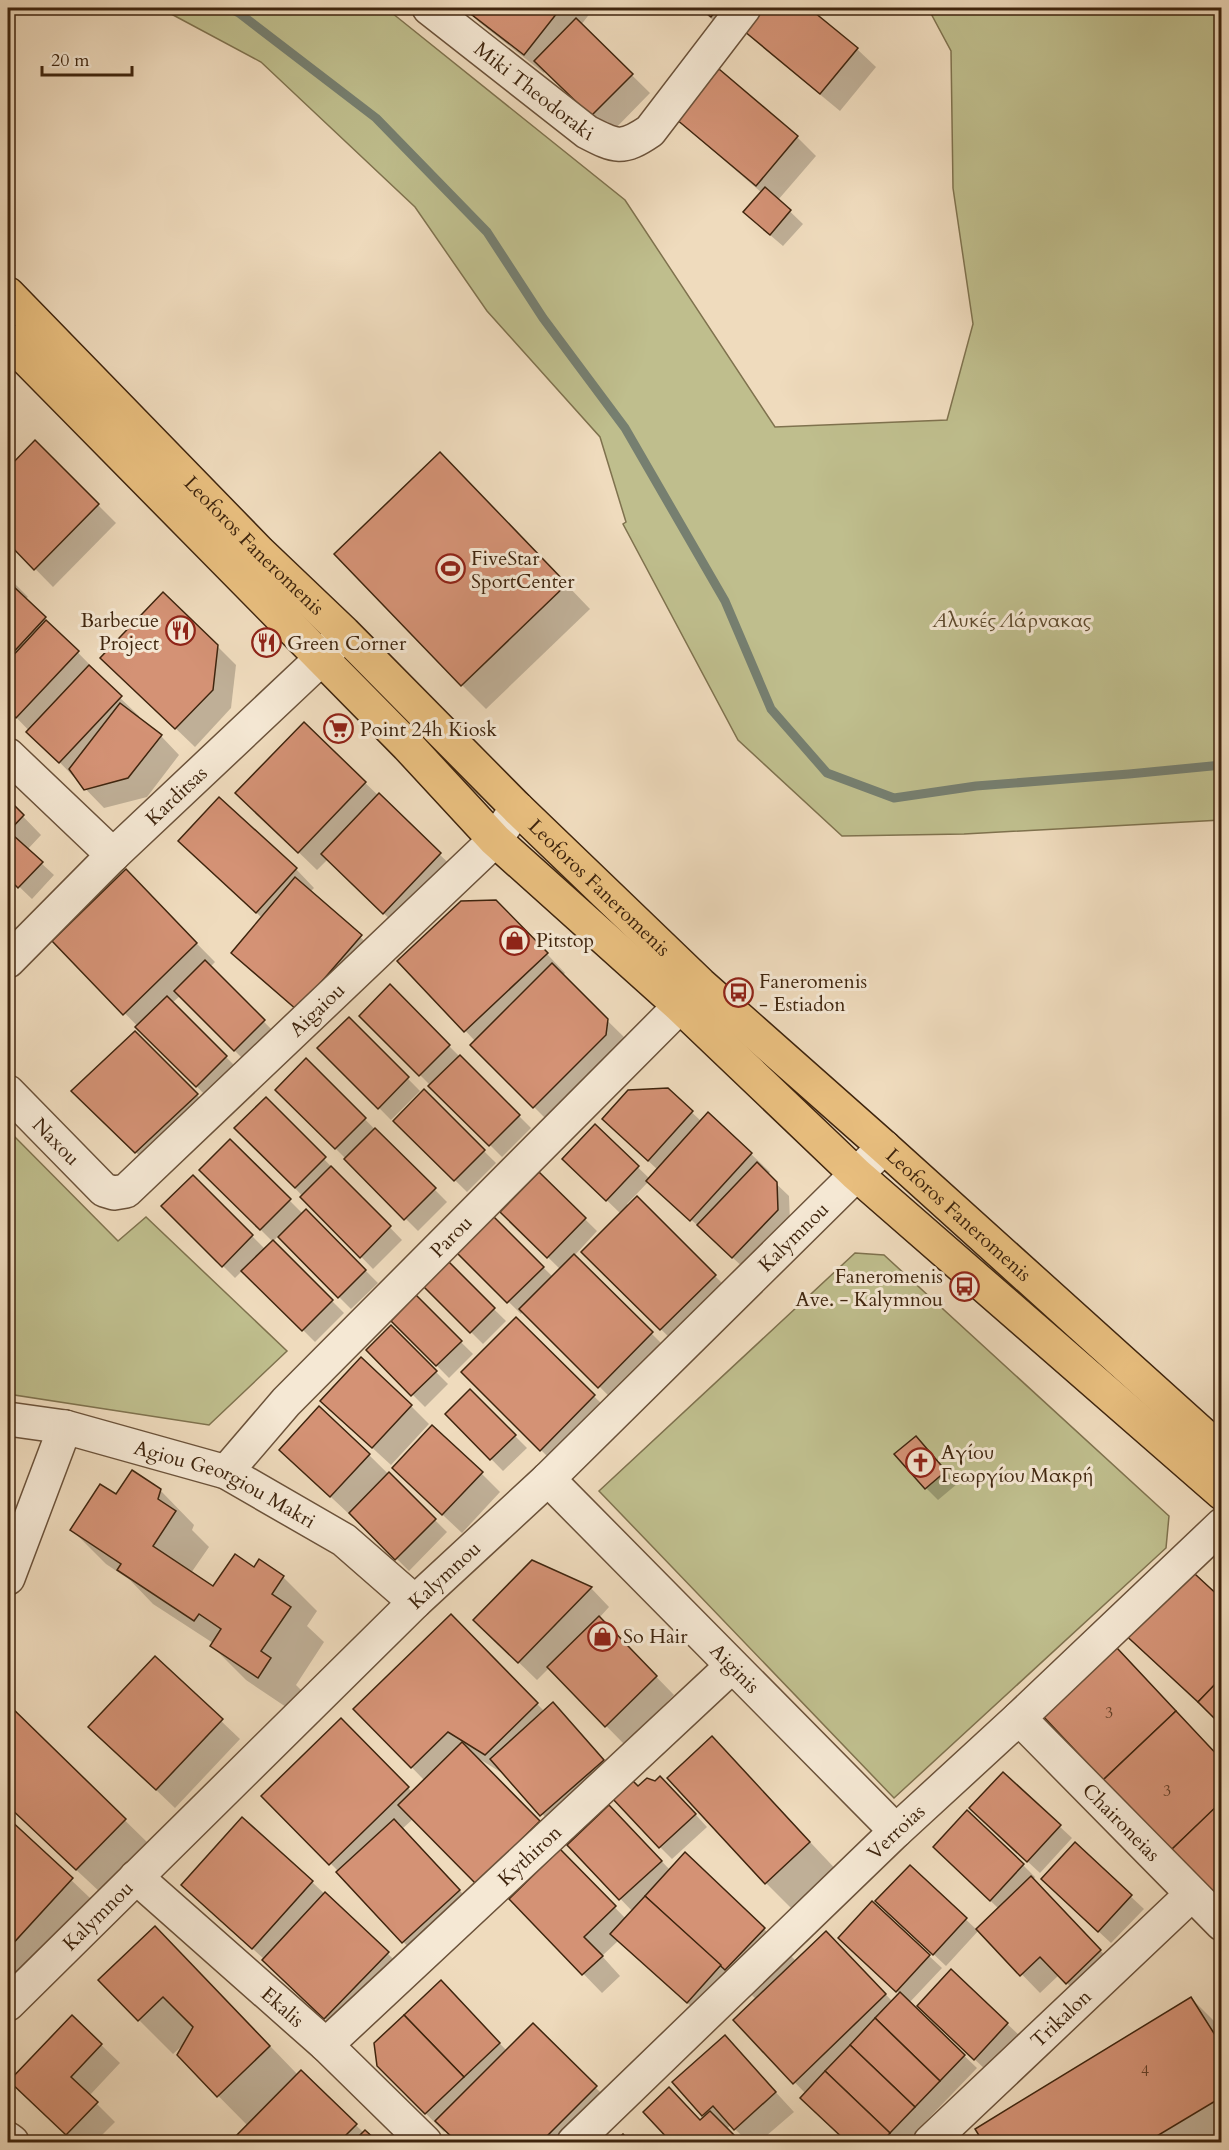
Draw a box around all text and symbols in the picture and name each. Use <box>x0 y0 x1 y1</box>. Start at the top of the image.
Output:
street label: Miki Theodoraki <box>469 35 599 147</box>
scale bar <box>42 39 132 77</box>
text: 20 m <box>51 48 90 73</box>
street label: Leoforos Faneromenis <box>178 470 330 621</box>
place label: FiveStar SportCenter <box>471 545 575 595</box>
sports icon: FiveStar SportCenter <box>434 553 466 585</box>
place label: Barbecue Project <box>80 607 160 657</box>
park label: Αλυκές Λάρνακας <box>932 607 1092 634</box>
restaurant icon: Barbecue Project <box>164 615 196 647</box>
restaurant icon: Green Corner <box>250 627 282 659</box>
place label: Green Corner <box>287 630 407 657</box>
supermarket icon: Point 24h Kiosk <box>323 713 355 745</box>
place label: Point 24h Kiosk <box>360 716 497 743</box>
street label: Karditsas <box>139 760 213 831</box>
street label: Leoforos Faneromenis <box>523 813 676 962</box>
shop icon: Pitstop <box>499 924 531 956</box>
place label: Pitstop <box>536 927 594 954</box>
place label: Faneromenis - Estiadon <box>759 968 867 1018</box>
bus stop icon: Faneromenis - Estiadon <box>722 976 754 1008</box>
street label: Aigaiou <box>283 977 350 1043</box>
street label: Naxou <box>27 1111 86 1171</box>
street label: Leoforos Faneromenis <box>880 1142 1038 1287</box>
street label: Kalymnou <box>752 1196 835 1278</box>
street label: Parou <box>424 1209 478 1263</box>
place label: Faneromenis Ave. - Kalymnou <box>796 1263 943 1313</box>
bus stop icon: Faneromenis Ave. - Kalymnou <box>948 1271 980 1303</box>
street label: Agiou Georgiou Makri <box>131 1433 321 1535</box>
place label: Αγίου Γεωργίου Μακρή <box>941 1439 1094 1489</box>
church icon: Αγίου Γεωργίου Μακρή <box>904 1447 936 1479</box>
street label: Kalymnou <box>402 1535 486 1615</box>
shop icon: So Hair <box>586 1620 618 1652</box>
place label: So Hair <box>623 1623 688 1650</box>
street label: Aiginis <box>704 1637 766 1699</box>
house number: 3 <box>1105 1702 1113 1724</box>
street label: Chaironeias <box>1077 1777 1166 1867</box>
house number: 3 <box>1163 1780 1171 1802</box>
street label: Verroias <box>861 1798 930 1866</box>
street label: Kythiron <box>492 1818 567 1892</box>
street label: Kalymnou <box>56 1874 139 1956</box>
street label: Ekalis <box>255 1980 310 2033</box>
street label: Trikalon <box>1024 1983 1097 2054</box>
house number: 4 <box>1141 2060 1149 2082</box>

